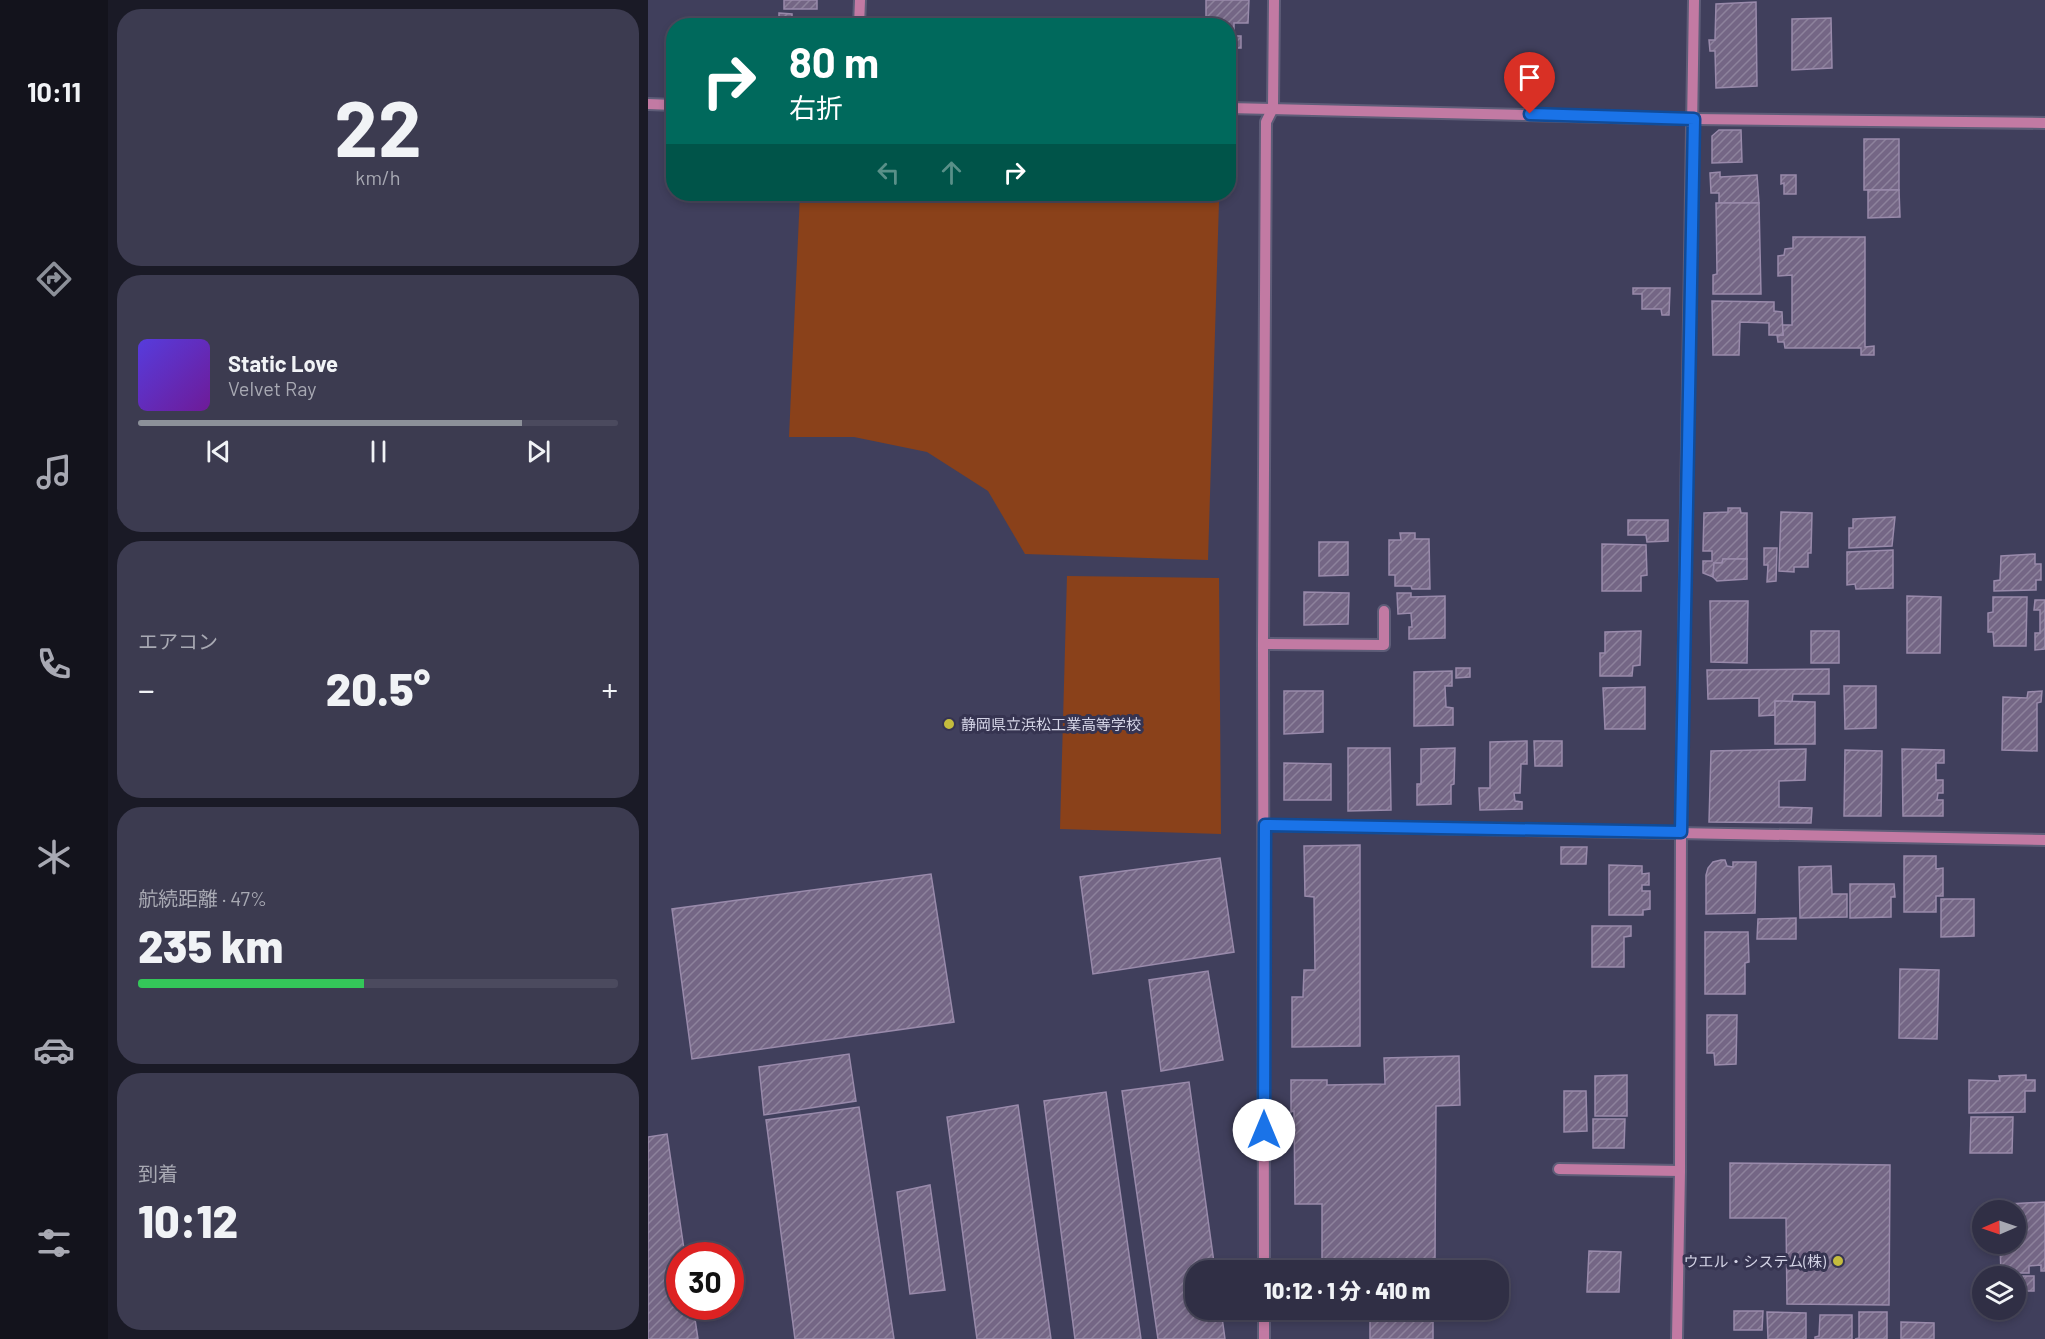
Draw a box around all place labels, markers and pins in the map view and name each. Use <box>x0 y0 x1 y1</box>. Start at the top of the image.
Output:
pin <box>1504 52 1555 114</box>
place label: 静岡県立浜松工業高等学校 <box>961 715 1141 733</box>
marker: 静岡県立浜松工業高等学校 <box>942 717 956 731</box>
place label: ウエル・システム(株) <box>1684 1252 1826 1270</box>
marker: ウエル・システム(株) <box>1831 1254 1845 1268</box>

